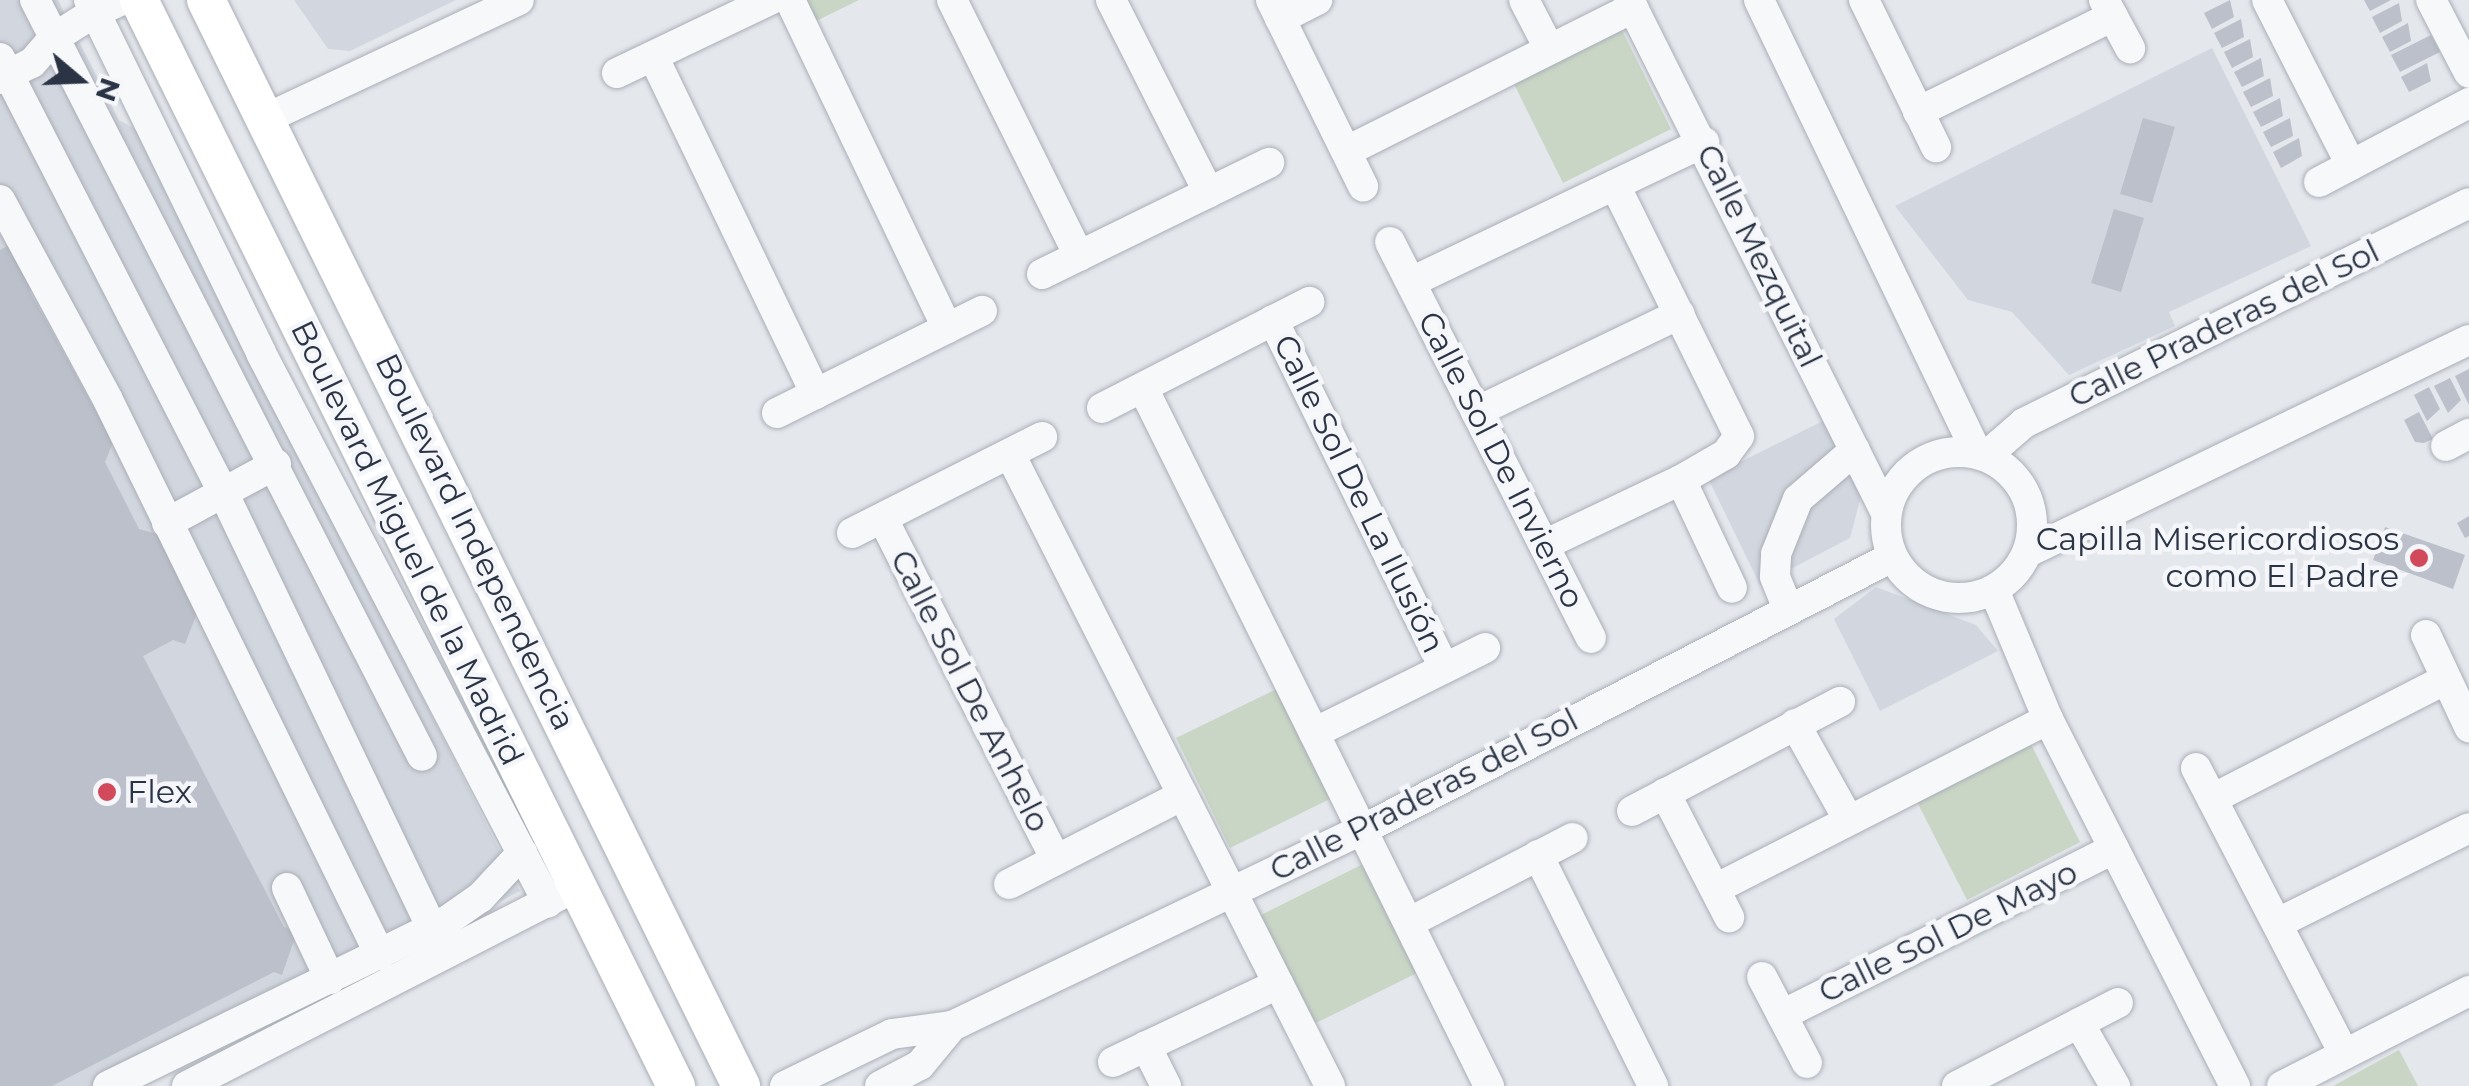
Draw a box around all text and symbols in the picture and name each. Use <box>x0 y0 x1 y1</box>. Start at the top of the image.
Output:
north arrow <box>30 30 130 130</box>
text: N <box>89 74 128 106</box>
street label: Calle Mezquital <box>1688 138 1830 374</box>
street label: Calle Praderas del Sol <box>2062 232 2386 416</box>
street label: Calle Sol De Invierno <box>1410 305 1592 615</box>
street label: Boulevard Miguel de la Madrid <box>282 315 532 771</box>
street label: Calle Sol De La Ilusión <box>1265 329 1453 659</box>
street label: Boulevard Independencia <box>367 347 583 737</box>
place label: Capilla Misericordiosos como El Padre <box>2036 521 2399 596</box>
street label: Calle Sol De Anhelo <box>882 544 1058 838</box>
marker: Capilla Misericordiosos como El Padre <box>2408 547 2430 569</box>
street label: Calle Praderas del Sol <box>1263 701 1585 889</box>
place label: Flex <box>127 773 192 811</box>
marker: Flex <box>96 781 118 803</box>
street label: Calle Sol De Mayo <box>1812 853 2084 1011</box>

